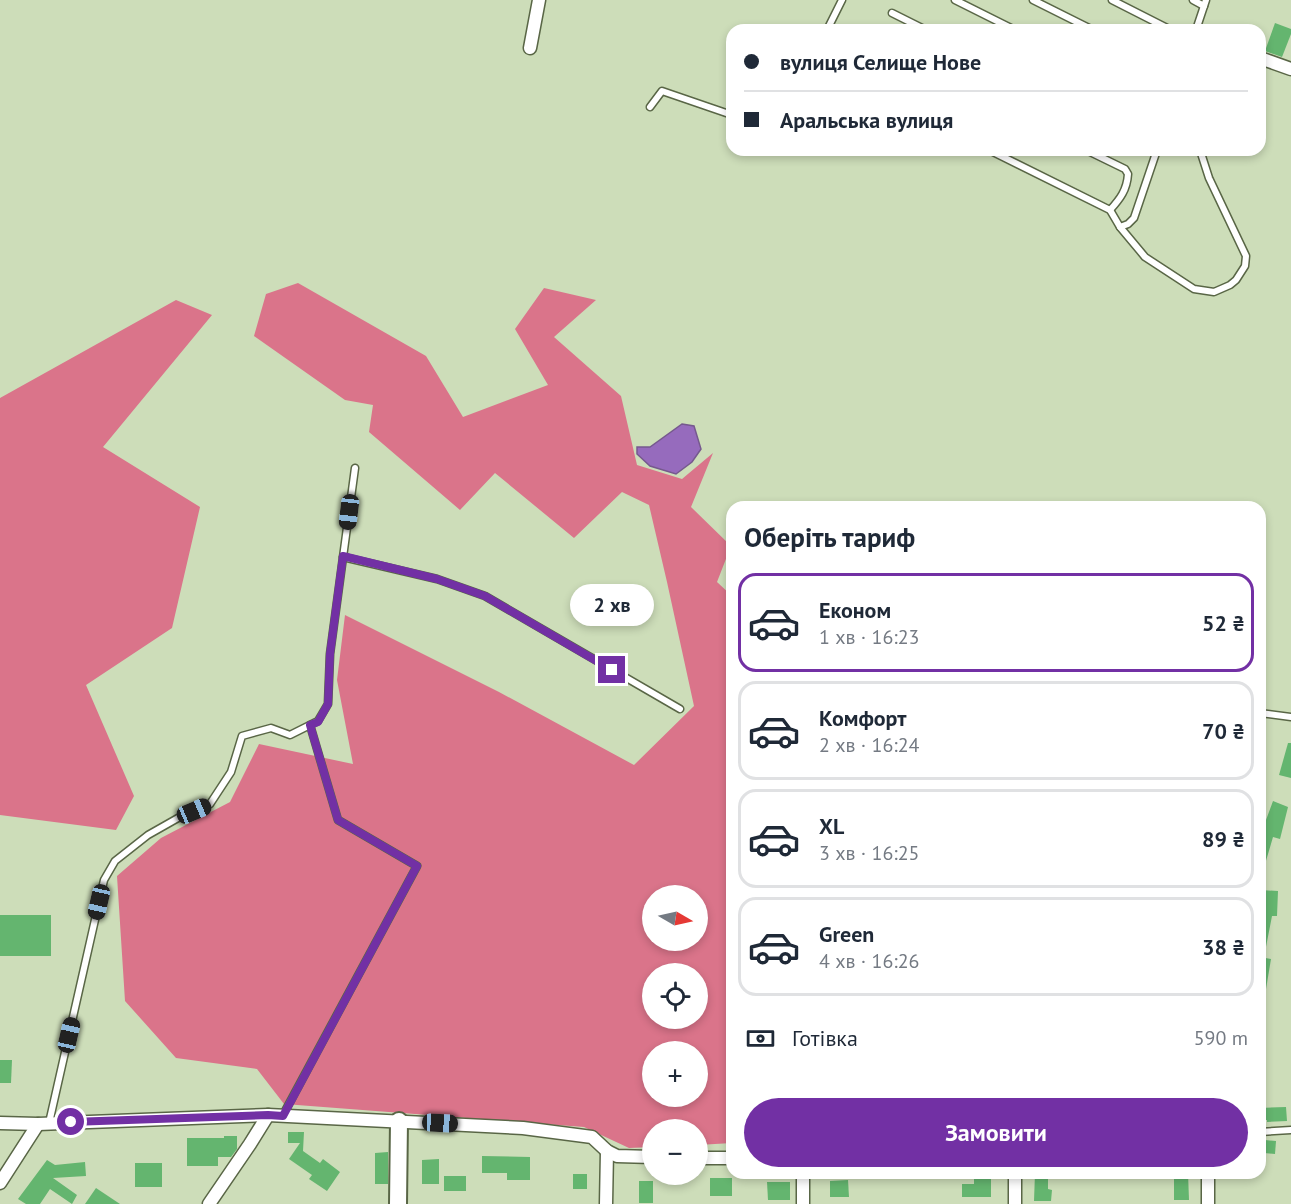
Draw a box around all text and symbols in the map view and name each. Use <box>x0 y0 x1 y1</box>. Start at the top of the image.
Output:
text: вулиця Селище Нове <box>780 48 981 76</box>
text: Аральська вулиця <box>780 106 953 134</box>
car <box>338 493 360 531</box>
text: Оберіть тариф <box>744 520 915 554</box>
callout: 2 хв <box>570 583 654 625</box>
text: 2 хв <box>594 592 631 618</box>
icon: car <box>747 596 801 650</box>
text: Економ <box>819 596 891 624</box>
text: 52 ₴ <box>1202 609 1245 637</box>
text: 1 хв · 16:23 <box>819 624 920 650</box>
route end <box>598 656 625 683</box>
icon: car <box>747 704 801 758</box>
text: Комфорт <box>819 704 907 732</box>
text: 70 ₴ <box>1202 717 1245 745</box>
text: 2 хв · 16:24 <box>819 732 920 758</box>
car <box>174 796 214 826</box>
icon: car <box>747 812 801 866</box>
text: XL <box>819 812 844 840</box>
text: 89 ₴ <box>1202 825 1245 853</box>
text: 3 хв · 16:25 <box>819 840 920 866</box>
car <box>86 882 112 922</box>
north arrow <box>642 885 708 951</box>
map controls <box>642 885 708 1185</box>
icon: car <box>747 920 801 974</box>
text: Green <box>819 920 874 948</box>
text: 38 ₴ <box>1202 933 1245 961</box>
text: 4 хв · 16:26 <box>819 948 920 974</box>
button: locate <box>642 963 708 1029</box>
car <box>56 1015 82 1055</box>
icon: cash <box>744 1022 777 1055</box>
text: Готівка <box>792 1024 858 1052</box>
text: 590 m <box>1194 1025 1248 1051</box>
button: + <box>642 1041 708 1107</box>
button: Замовити <box>744 1098 1248 1167</box>
route start <box>57 1108 84 1135</box>
car <box>422 1113 458 1133</box>
button: − <box>642 1119 708 1185</box>

